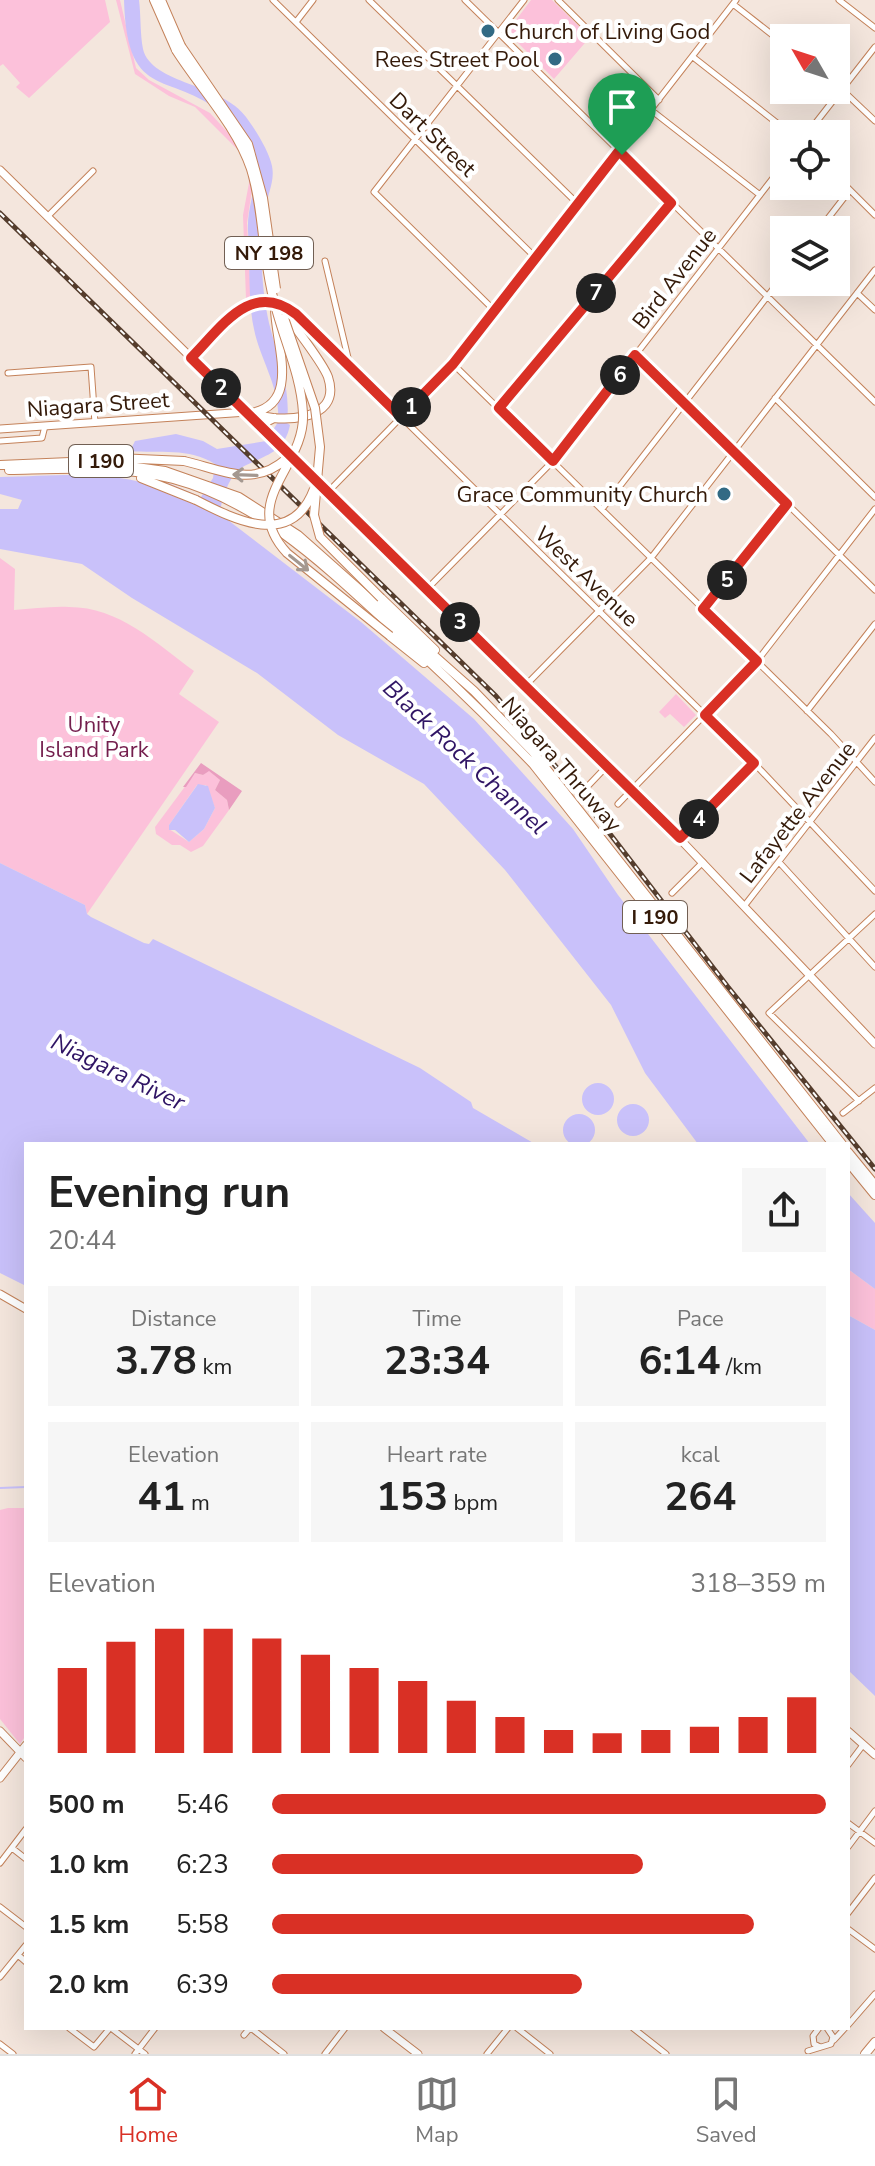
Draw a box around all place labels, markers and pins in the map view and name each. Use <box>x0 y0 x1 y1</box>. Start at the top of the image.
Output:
place label: Church of Living God <box>504 17 710 47</box>
marker: Church of Living God <box>479 22 497 40</box>
place label: Rees Street Pool <box>375 45 539 75</box>
marker: Rees Street Pool <box>546 50 564 68</box>
pin <box>588 73 656 155</box>
pin: 7 <box>576 273 616 313</box>
pin: 6 <box>600 355 640 395</box>
pin: 2 <box>201 368 241 408</box>
pin: 1 <box>391 387 431 427</box>
place label: Grace Community Church <box>457 480 708 510</box>
marker: Grace Community Church <box>715 485 733 503</box>
pin: 5 <box>707 560 747 600</box>
pin: 3 <box>440 602 480 642</box>
pin: 4 <box>679 799 719 839</box>

